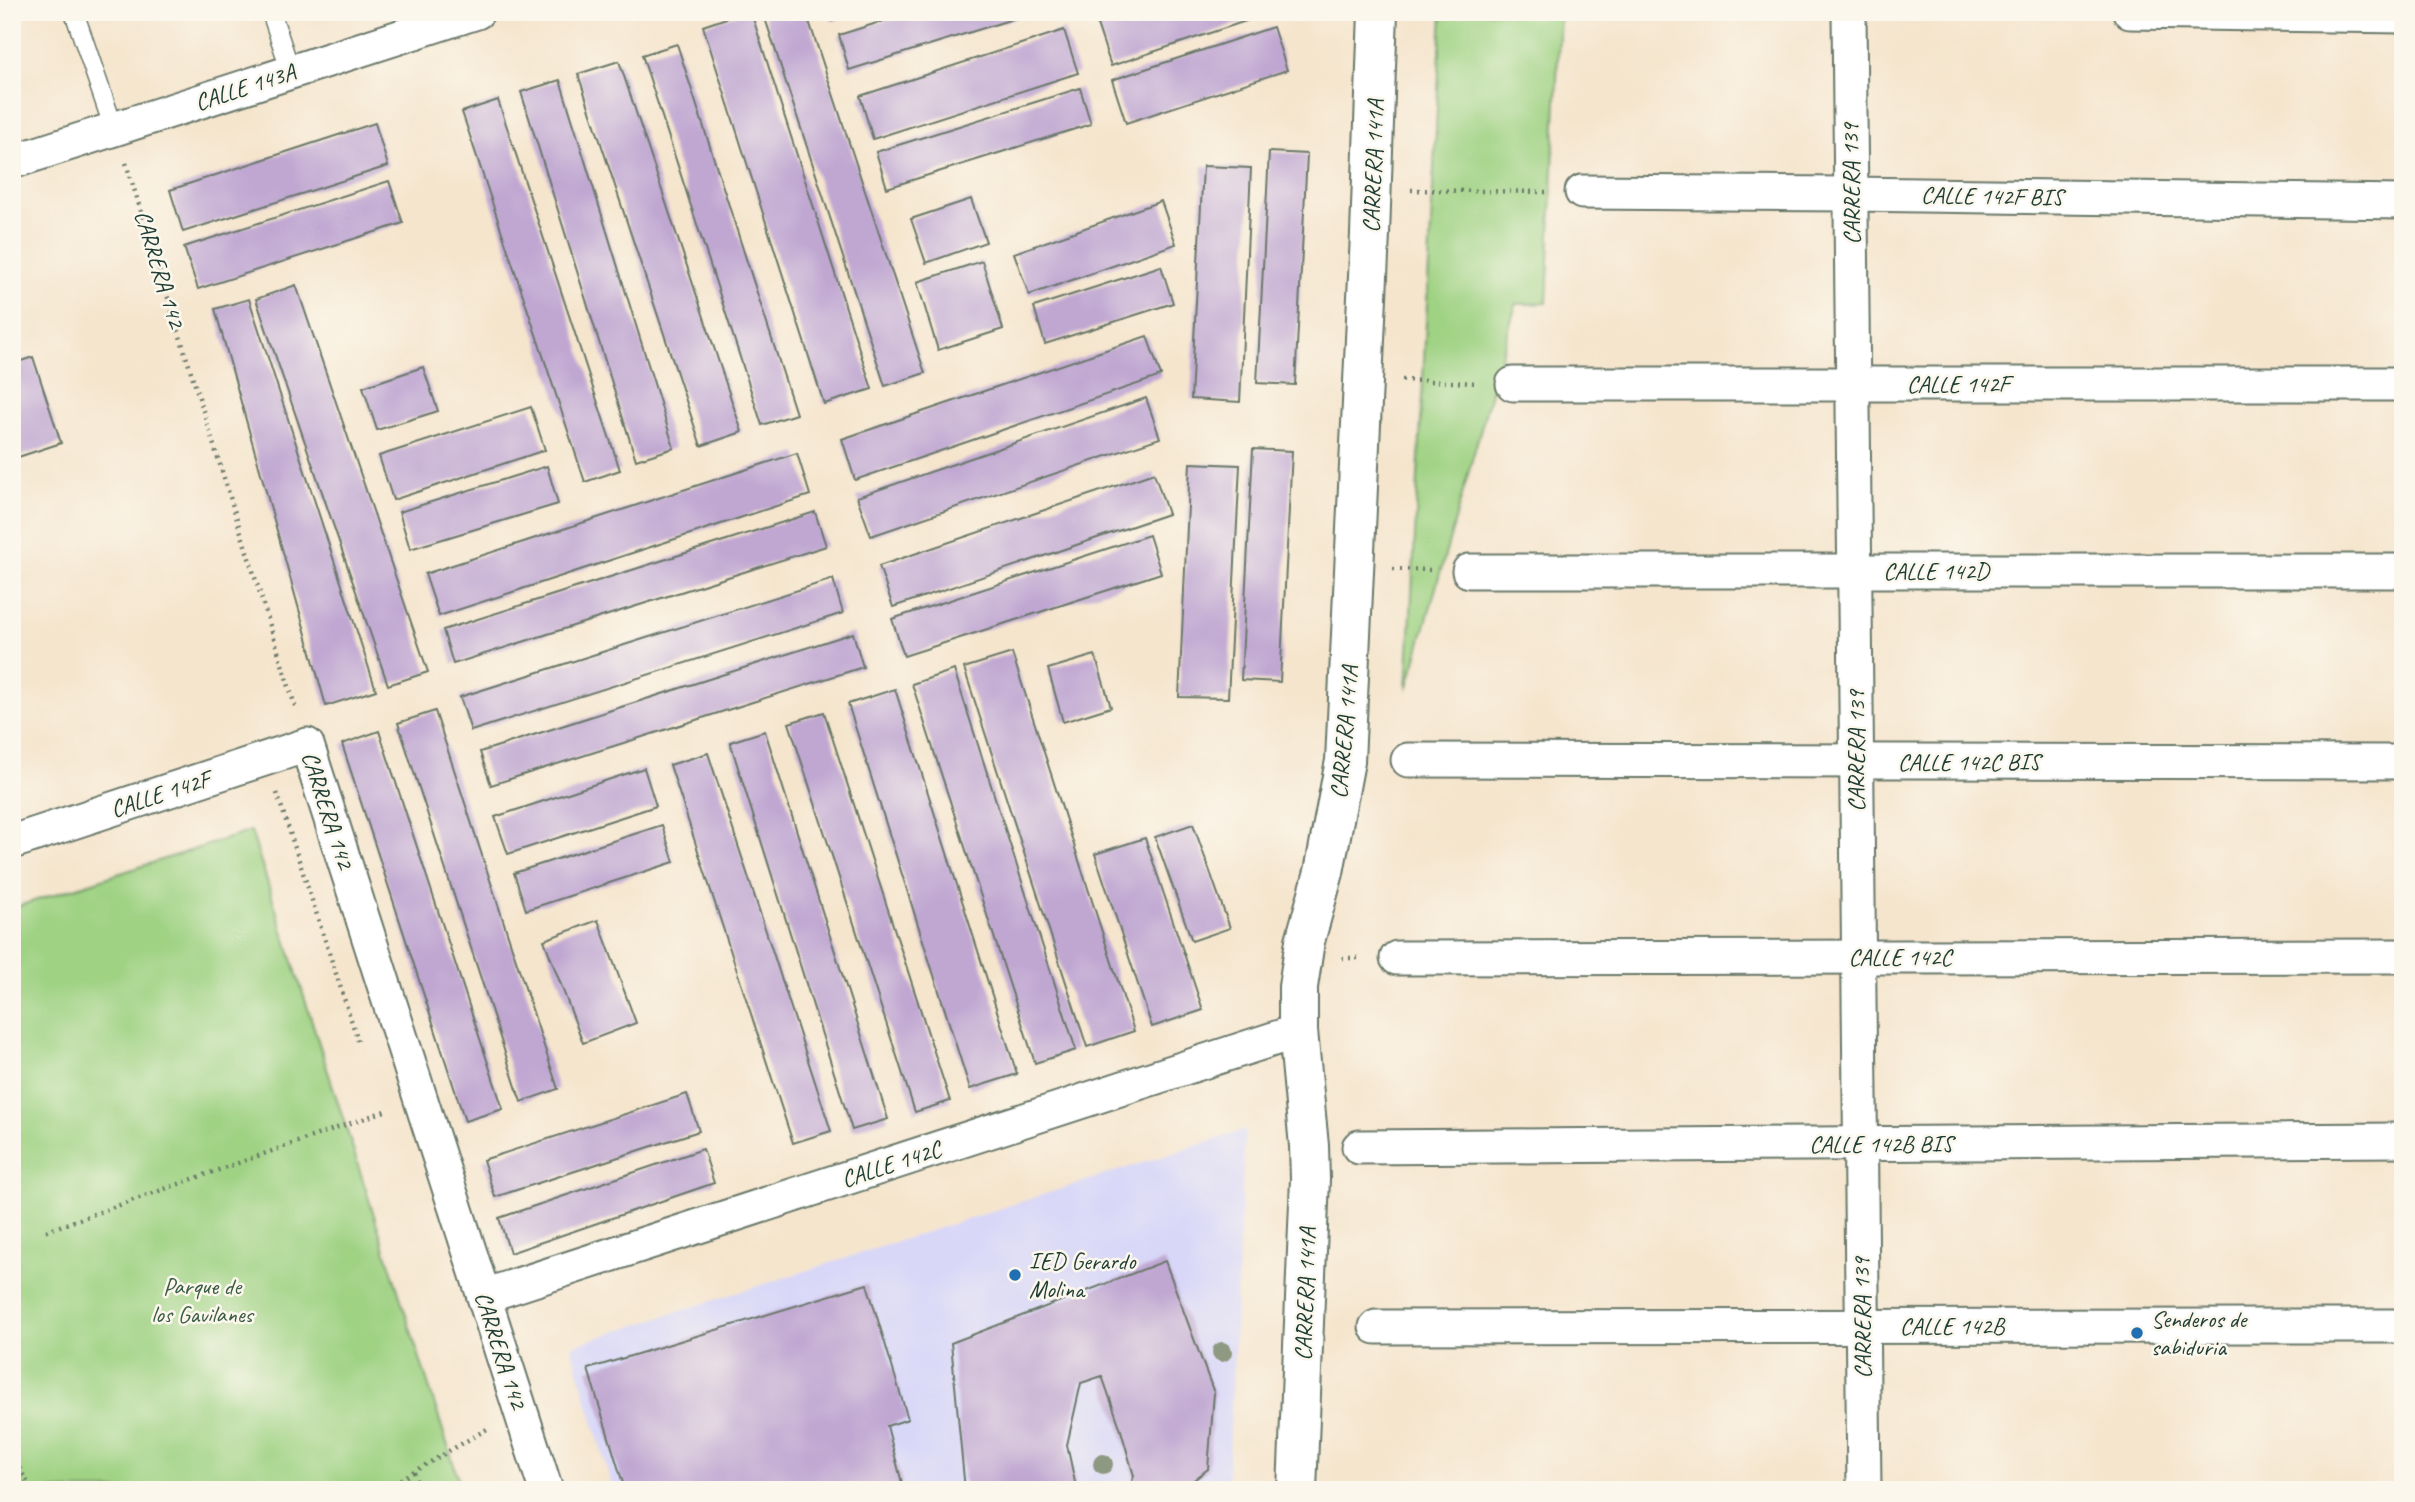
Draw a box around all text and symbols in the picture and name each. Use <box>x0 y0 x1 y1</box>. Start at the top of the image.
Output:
street label: CALLE 143A <box>191 56 300 117</box>
street label: CARRERA 141A <box>1356 98 1390 233</box>
street label: CARRERA 139 <box>1835 121 1867 245</box>
street label: CALLE 142F BIS <box>1921 180 2067 212</box>
street label: CARRERA 142 <box>128 207 193 334</box>
street label: CALLE 142F <box>1907 369 2014 399</box>
street label: CALLE 142D <box>1883 556 1991 586</box>
street label: CARRERA 141A <box>1323 663 1365 800</box>
street label: CARRERA 139 <box>1841 688 1871 812</box>
street label: CALLE 142C BIS <box>1898 747 2044 777</box>
street label: CARRERA 142 <box>295 748 362 874</box>
street label: CALLE 142F <box>107 762 218 824</box>
street label: CALLE 142C <box>1848 942 1954 972</box>
street label: CALLE 142B BIS <box>1809 1129 1956 1159</box>
street label: CALLE 142C <box>837 1133 947 1194</box>
street label: CARRERA 141A <box>1288 1226 1322 1361</box>
place label: IED Gerardo Molina <box>1029 1246 1137 1304</box>
street label: CARRERA 139 <box>1846 1255 1878 1379</box>
marker: IED Gerardo Molina <box>1007 1267 1023 1283</box>
park label: Parque de los Gavilanes <box>151 1271 255 1329</box>
street label: CARRERA 142 <box>468 1288 535 1414</box>
place label: Senderos de sabiduria <box>2151 1304 2249 1362</box>
street label: CALLE 142B <box>1900 1311 2006 1341</box>
marker: Senderos de sabiduria <box>2129 1325 2145 1341</box>

